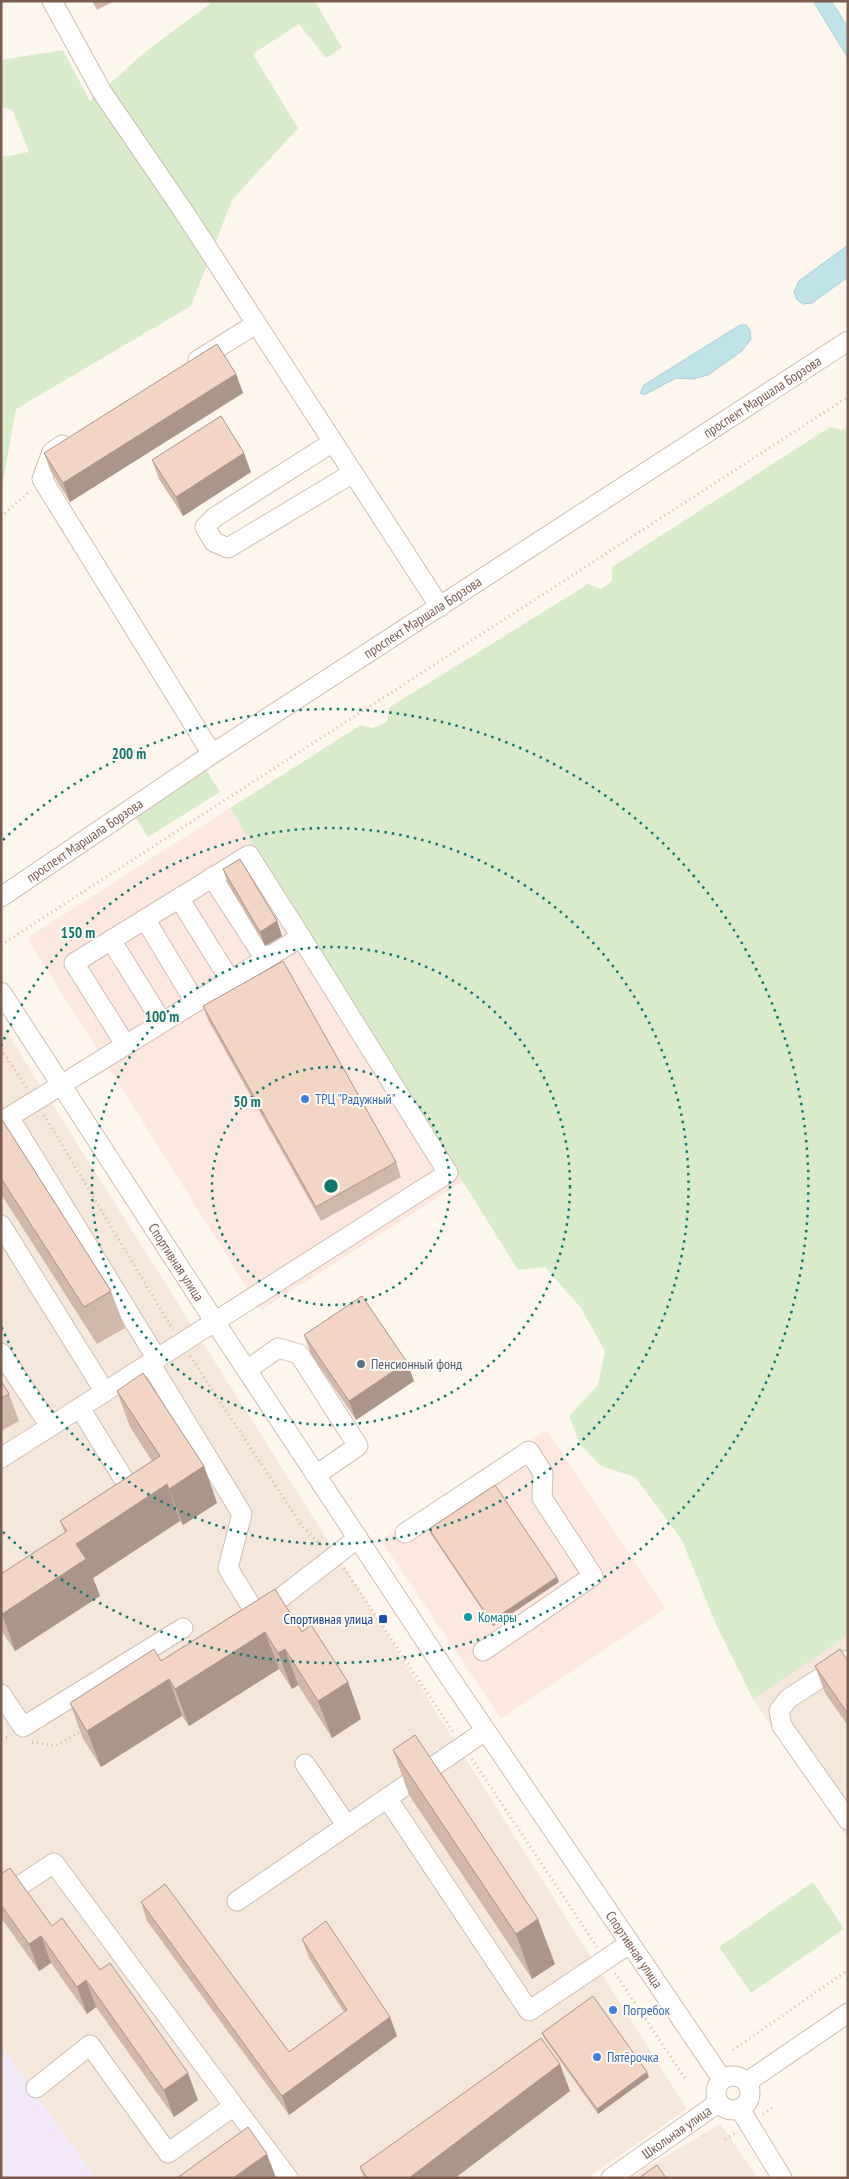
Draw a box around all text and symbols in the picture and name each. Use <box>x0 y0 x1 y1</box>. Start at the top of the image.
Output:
street label: проспект Маршала Борзова <box>700 352 825 442</box>
street label: проспект Маршала Борзова <box>360 572 485 662</box>
text: 200 m <box>112 744 146 763</box>
street label: проспект Маршала Борзова <box>23 794 146 886</box>
text: 150 m <box>61 923 95 942</box>
text: 100 m <box>145 1007 179 1026</box>
place label: ТРЦ "Радужный" <box>315 1090 396 1108</box>
text: 50 m <box>233 1092 261 1111</box>
marker: ТРЦ "Радужный" <box>299 1093 311 1105</box>
centre of rings <box>322 1177 340 1195</box>
street label: Спортивная улица <box>144 1220 208 1305</box>
place label: Пенсионный фонд <box>371 1355 462 1373</box>
marker: Пенсионный фонд <box>355 1358 367 1370</box>
place label: Комары <box>478 1608 517 1626</box>
place label: Спортивная улица <box>284 1610 373 1628</box>
marker: Комары <box>462 1611 474 1623</box>
marker: Спортивная улица <box>377 1613 389 1625</box>
street label: Спортивная улица <box>602 1907 667 1992</box>
place label: Погребок <box>623 2001 671 2019</box>
marker: Погребок <box>607 2004 619 2016</box>
place label: Пятёрочка <box>607 2048 659 2066</box>
marker: Пятёрочка <box>591 2051 603 2063</box>
street label: Школьная улица <box>638 2101 715 2163</box>

